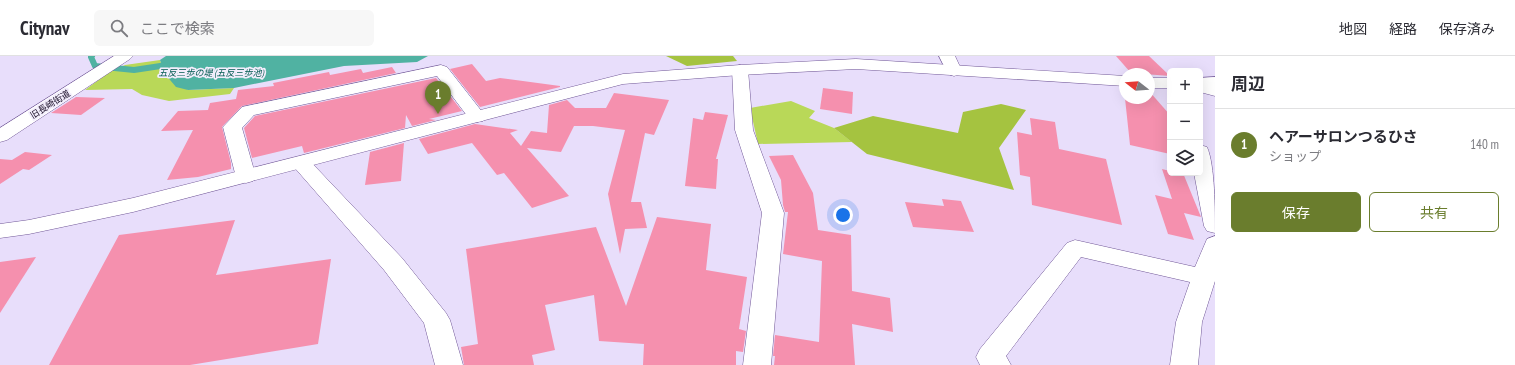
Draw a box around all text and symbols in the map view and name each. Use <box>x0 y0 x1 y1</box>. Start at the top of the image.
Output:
search box <box>94 10 374 46</box>
text: Citynav <box>20 16 70 40</box>
icon: search <box>108 17 130 39</box>
text: ここで検索 <box>140 19 215 38</box>
text: 地図 <box>1339 20 1367 38</box>
text: 経路 <box>1389 20 1417 38</box>
text: 保存済み <box>1439 20 1495 38</box>
water label: 五反三歩の堤 (五反三歩池) <box>158 67 264 78</box>
north arrow <box>1119 68 1155 104</box>
map controls <box>1167 68 1203 176</box>
button: + <box>1167 68 1203 104</box>
text: 周辺 <box>1231 73 1265 95</box>
pin: 1 <box>425 81 451 114</box>
street label: 旧長崎街道 <box>28 87 72 121</box>
button: − <box>1167 104 1203 140</box>
text: ヘアーサロンつるひさ <box>1269 127 1418 146</box>
text: 1 <box>1241 136 1247 153</box>
text: 140 m <box>1470 136 1499 153</box>
button: layers <box>1167 140 1203 176</box>
text: ショップ <box>1269 148 1321 165</box>
button: 保存 <box>1231 192 1361 232</box>
button: 共有 <box>1369 192 1499 232</box>
your location <box>833 205 853 225</box>

